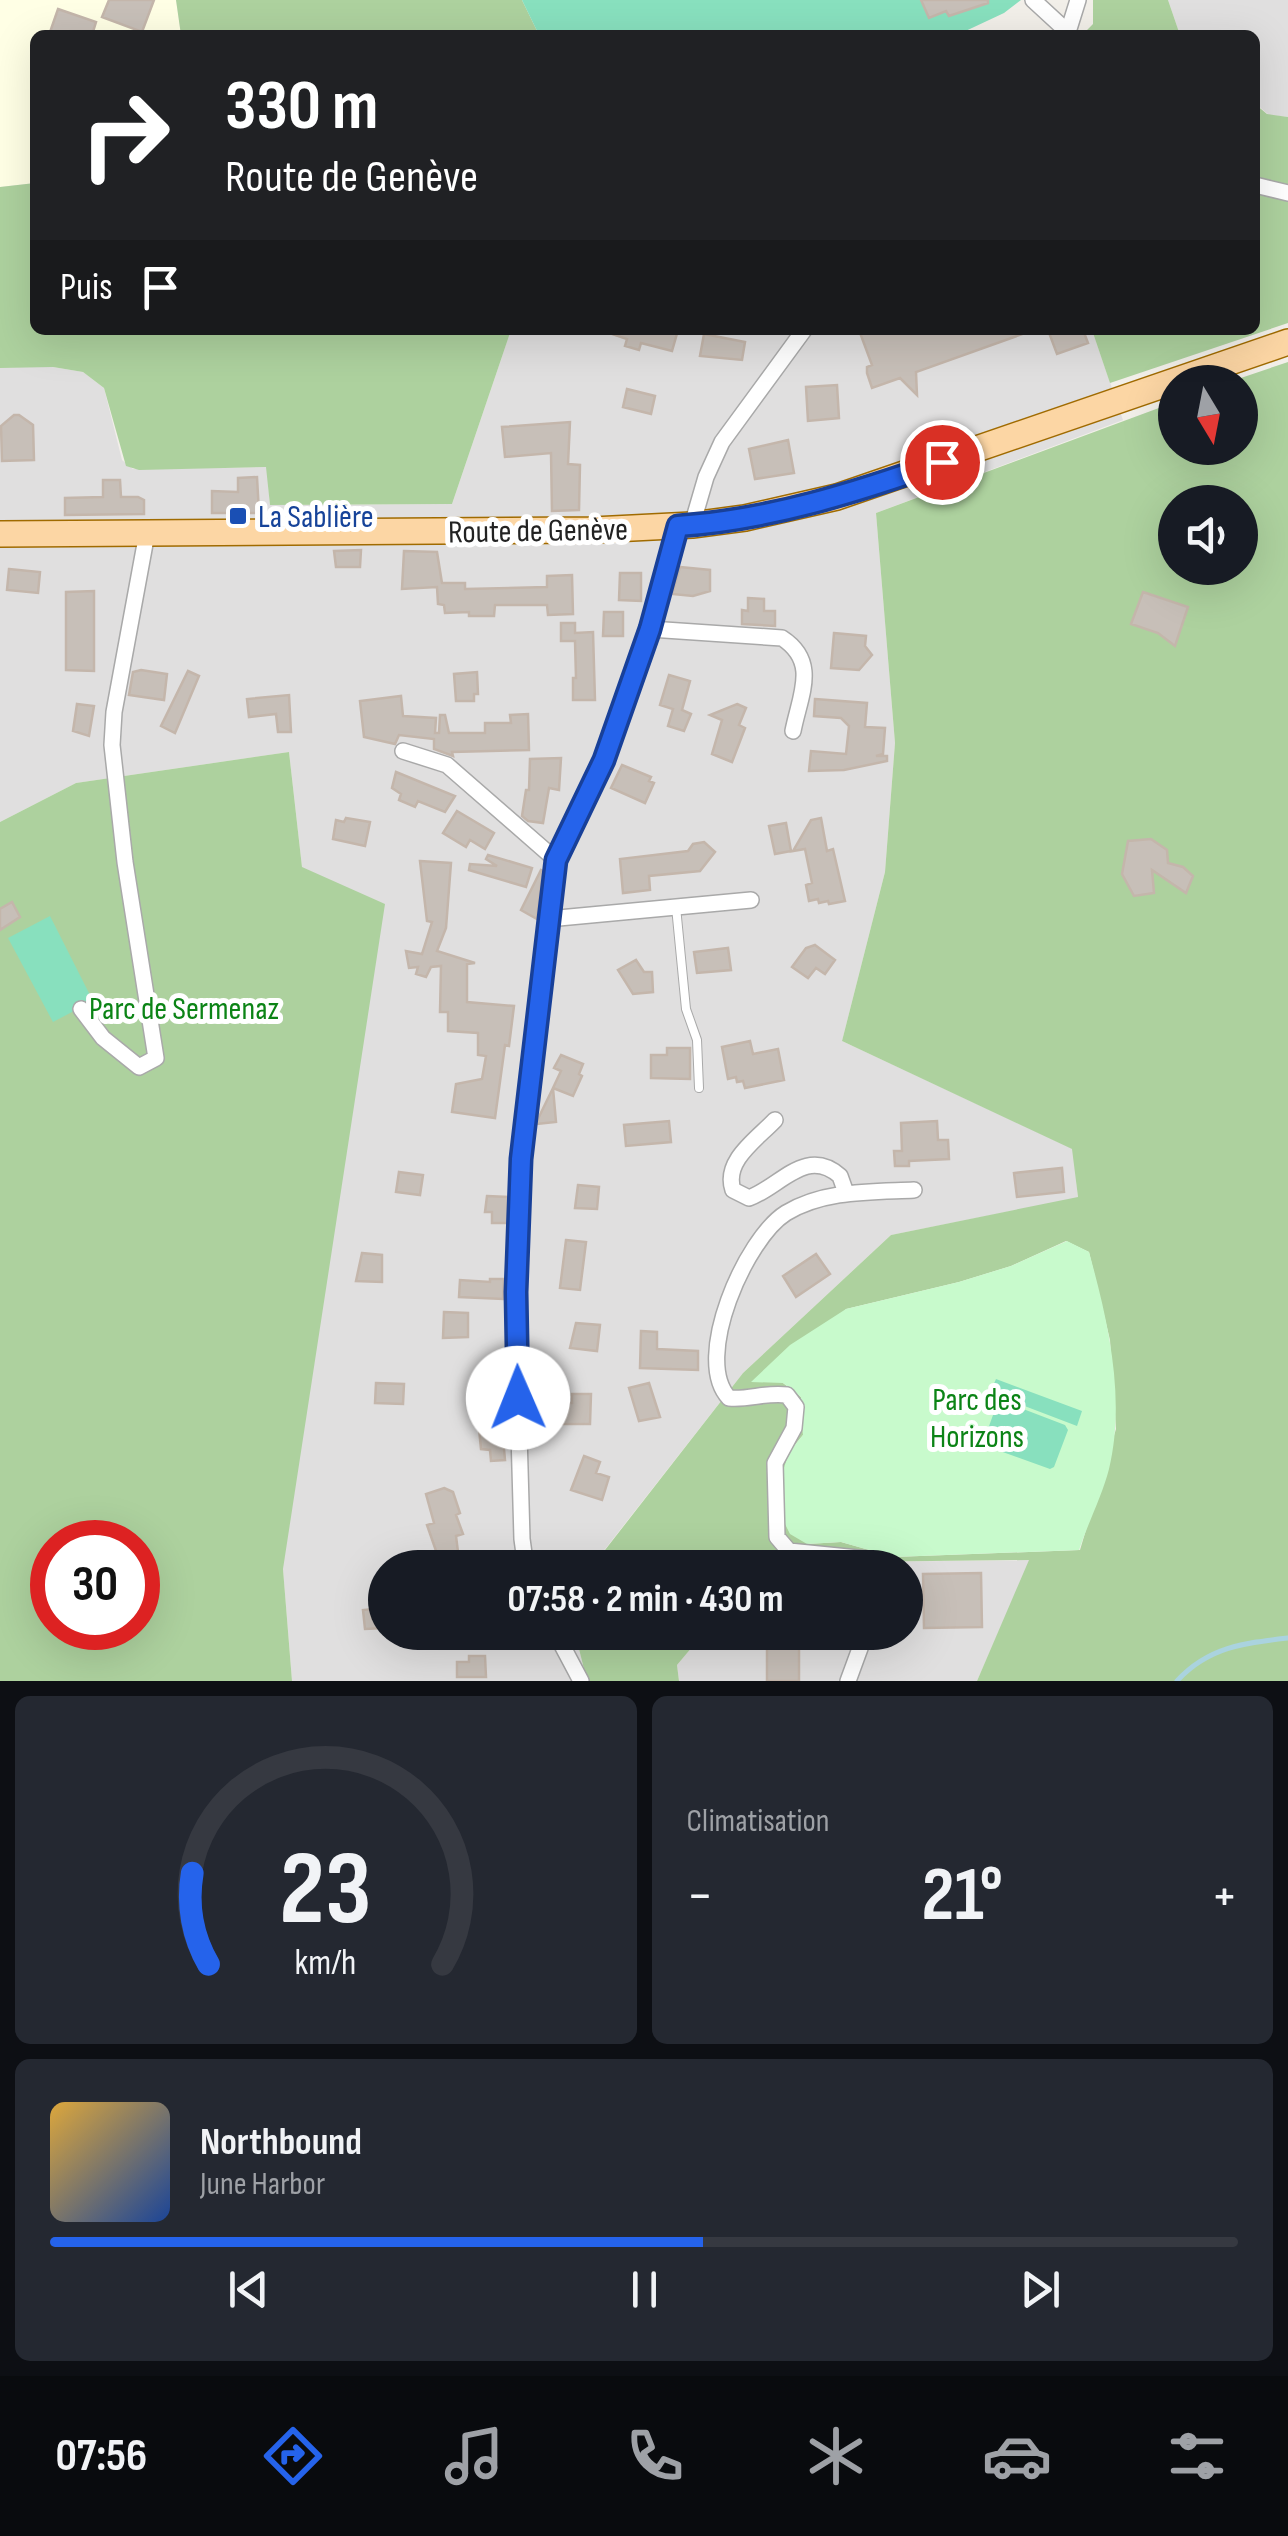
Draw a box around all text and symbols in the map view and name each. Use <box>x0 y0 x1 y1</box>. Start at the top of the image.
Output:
text: 330 m <box>225 65 378 149</box>
icon: right <box>60 70 190 200</box>
text: Route de Genève <box>225 150 478 205</box>
icon: arrive <box>133 260 188 315</box>
text: Puis <box>60 265 113 310</box>
north arrow <box>1158 365 1258 465</box>
map controls <box>1158 365 1258 585</box>
pin <box>900 420 985 505</box>
icon: arrive <box>915 435 970 490</box>
button: sound <box>1158 485 1258 585</box>
place label: La Sablière <box>258 498 374 537</box>
marker: La Sablière <box>227 505 249 527</box>
street label: Route de Genève <box>448 510 628 553</box>
park label: Parc de Sermenaz <box>89 990 279 1029</box>
position arrow <box>466 1346 570 1450</box>
park label: Parc des Horizons <box>930 1381 1024 1457</box>
speed limit sign: 30 <box>30 1520 160 1650</box>
text: 07:58 · 2 min · 430 m <box>508 1577 783 1622</box>
text: Climatisation <box>687 1802 830 1841</box>
text: 23 <box>280 1828 372 1953</box>
text: 21° <box>922 1851 1003 1942</box>
text: − <box>687 1863 713 1930</box>
text: + <box>1211 1863 1238 1930</box>
text: km/h <box>295 1942 357 1985</box>
text: Northbound <box>200 2120 362 2165</box>
text: June Harbor <box>200 2165 325 2204</box>
icon: previous <box>221 2262 276 2317</box>
icon: pause <box>617 2262 672 2317</box>
icon: next <box>1013 2262 1068 2317</box>
icon: directions <box>258 2421 328 2491</box>
icon: music <box>439 2421 509 2491</box>
icon: phone <box>620 2421 690 2491</box>
icon: climate <box>801 2421 871 2491</box>
icon: car <box>982 2421 1052 2491</box>
icon: filters <box>1162 2421 1232 2491</box>
text: 07:56 <box>55 2429 147 2484</box>

